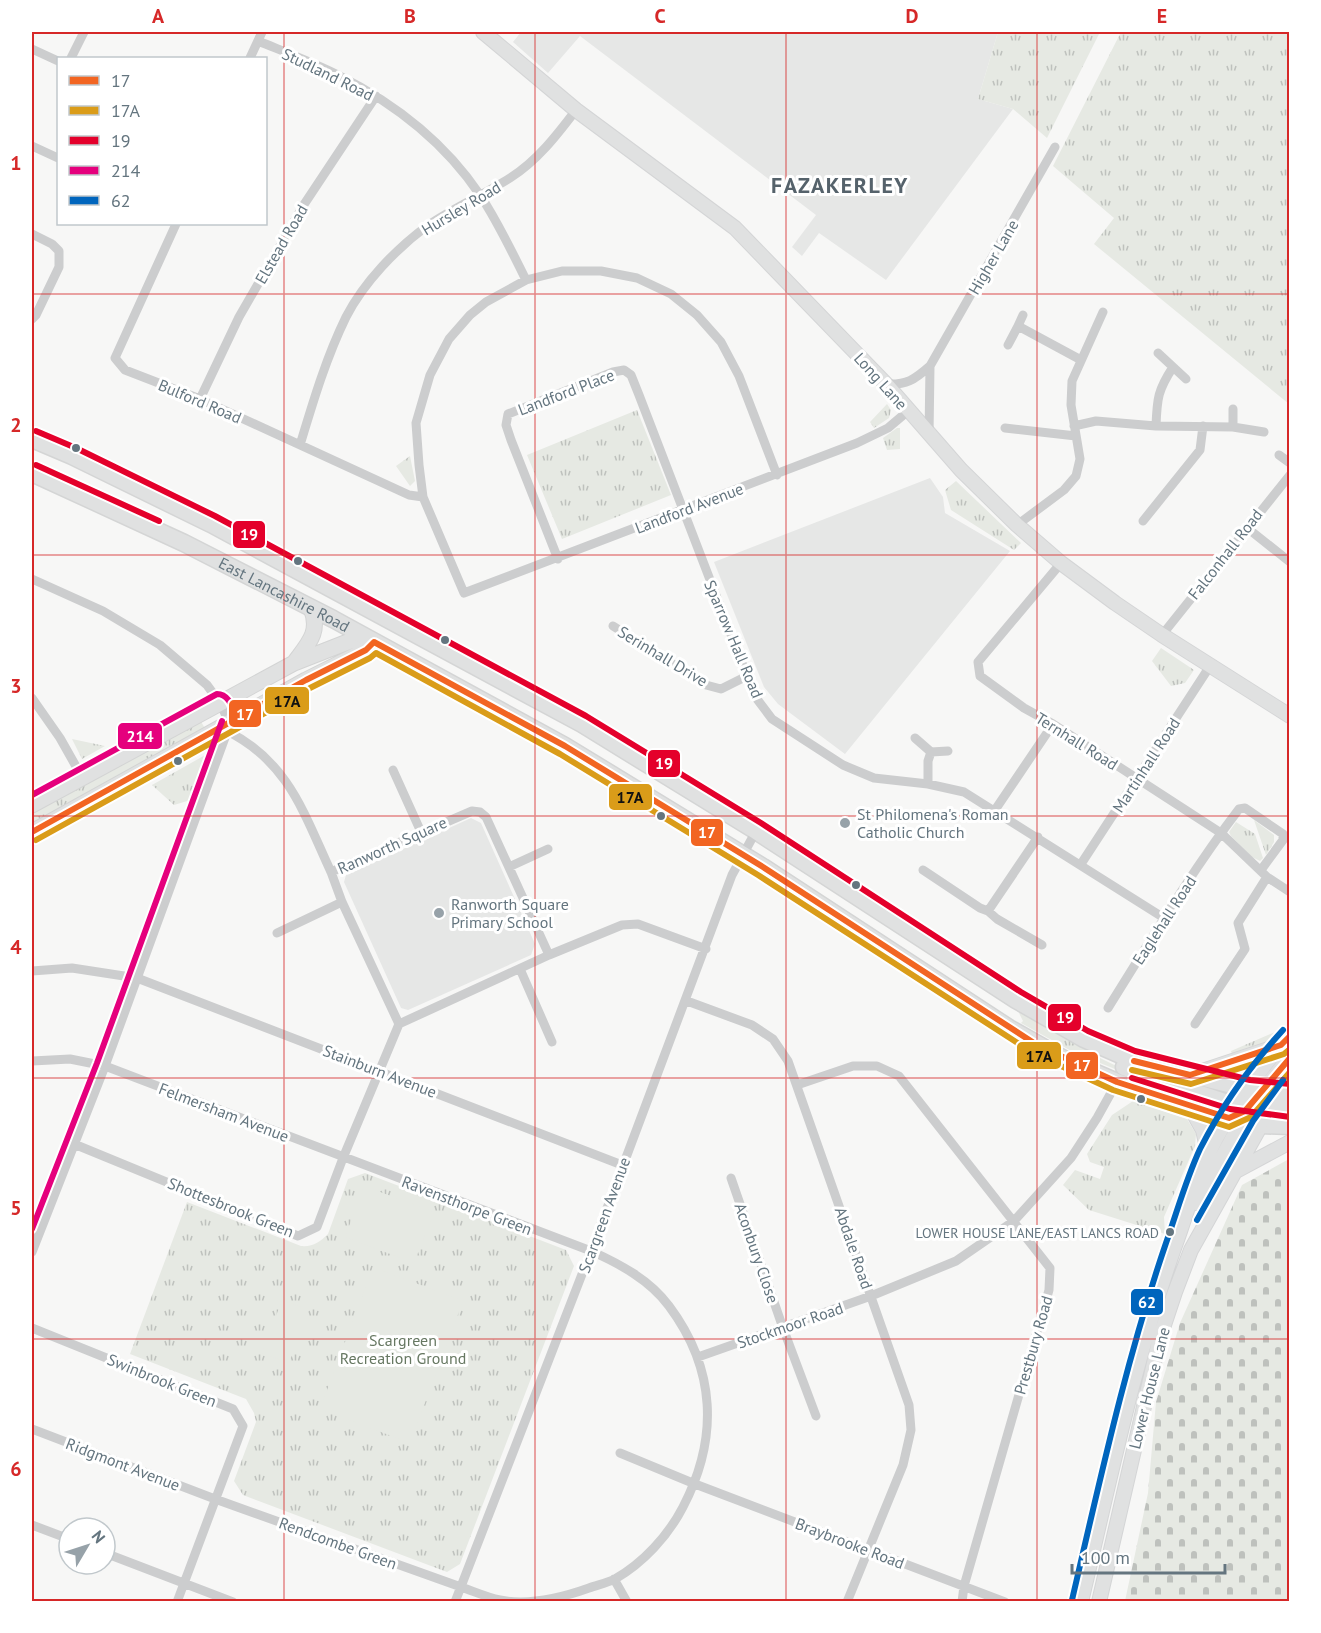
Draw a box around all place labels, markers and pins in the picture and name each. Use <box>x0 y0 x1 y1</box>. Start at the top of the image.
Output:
unlabelled marker <box>70 442 82 454</box>
unlabelled marker <box>292 555 304 567</box>
unlabelled marker <box>439 634 451 646</box>
unlabelled marker <box>172 755 184 767</box>
place label: St Philomena's Roman Catholic Church <box>857 804 1009 842</box>
unlabelled marker <box>655 810 667 822</box>
marker: St Philomena's Roman Catholic Church <box>838 816 852 830</box>
unlabelled marker <box>850 879 862 891</box>
place label: Ranworth Square Primary School <box>451 894 569 932</box>
marker: Ranworth Square Primary School <box>432 906 446 920</box>
unlabelled marker <box>1135 1093 1147 1105</box>
place label: LOWER HOUSE LANE/EAST LANCS ROAD <box>916 1224 1159 1242</box>
marker: LOWER HOUSE LANE/EAST LANCS ROAD <box>1164 1226 1176 1238</box>

